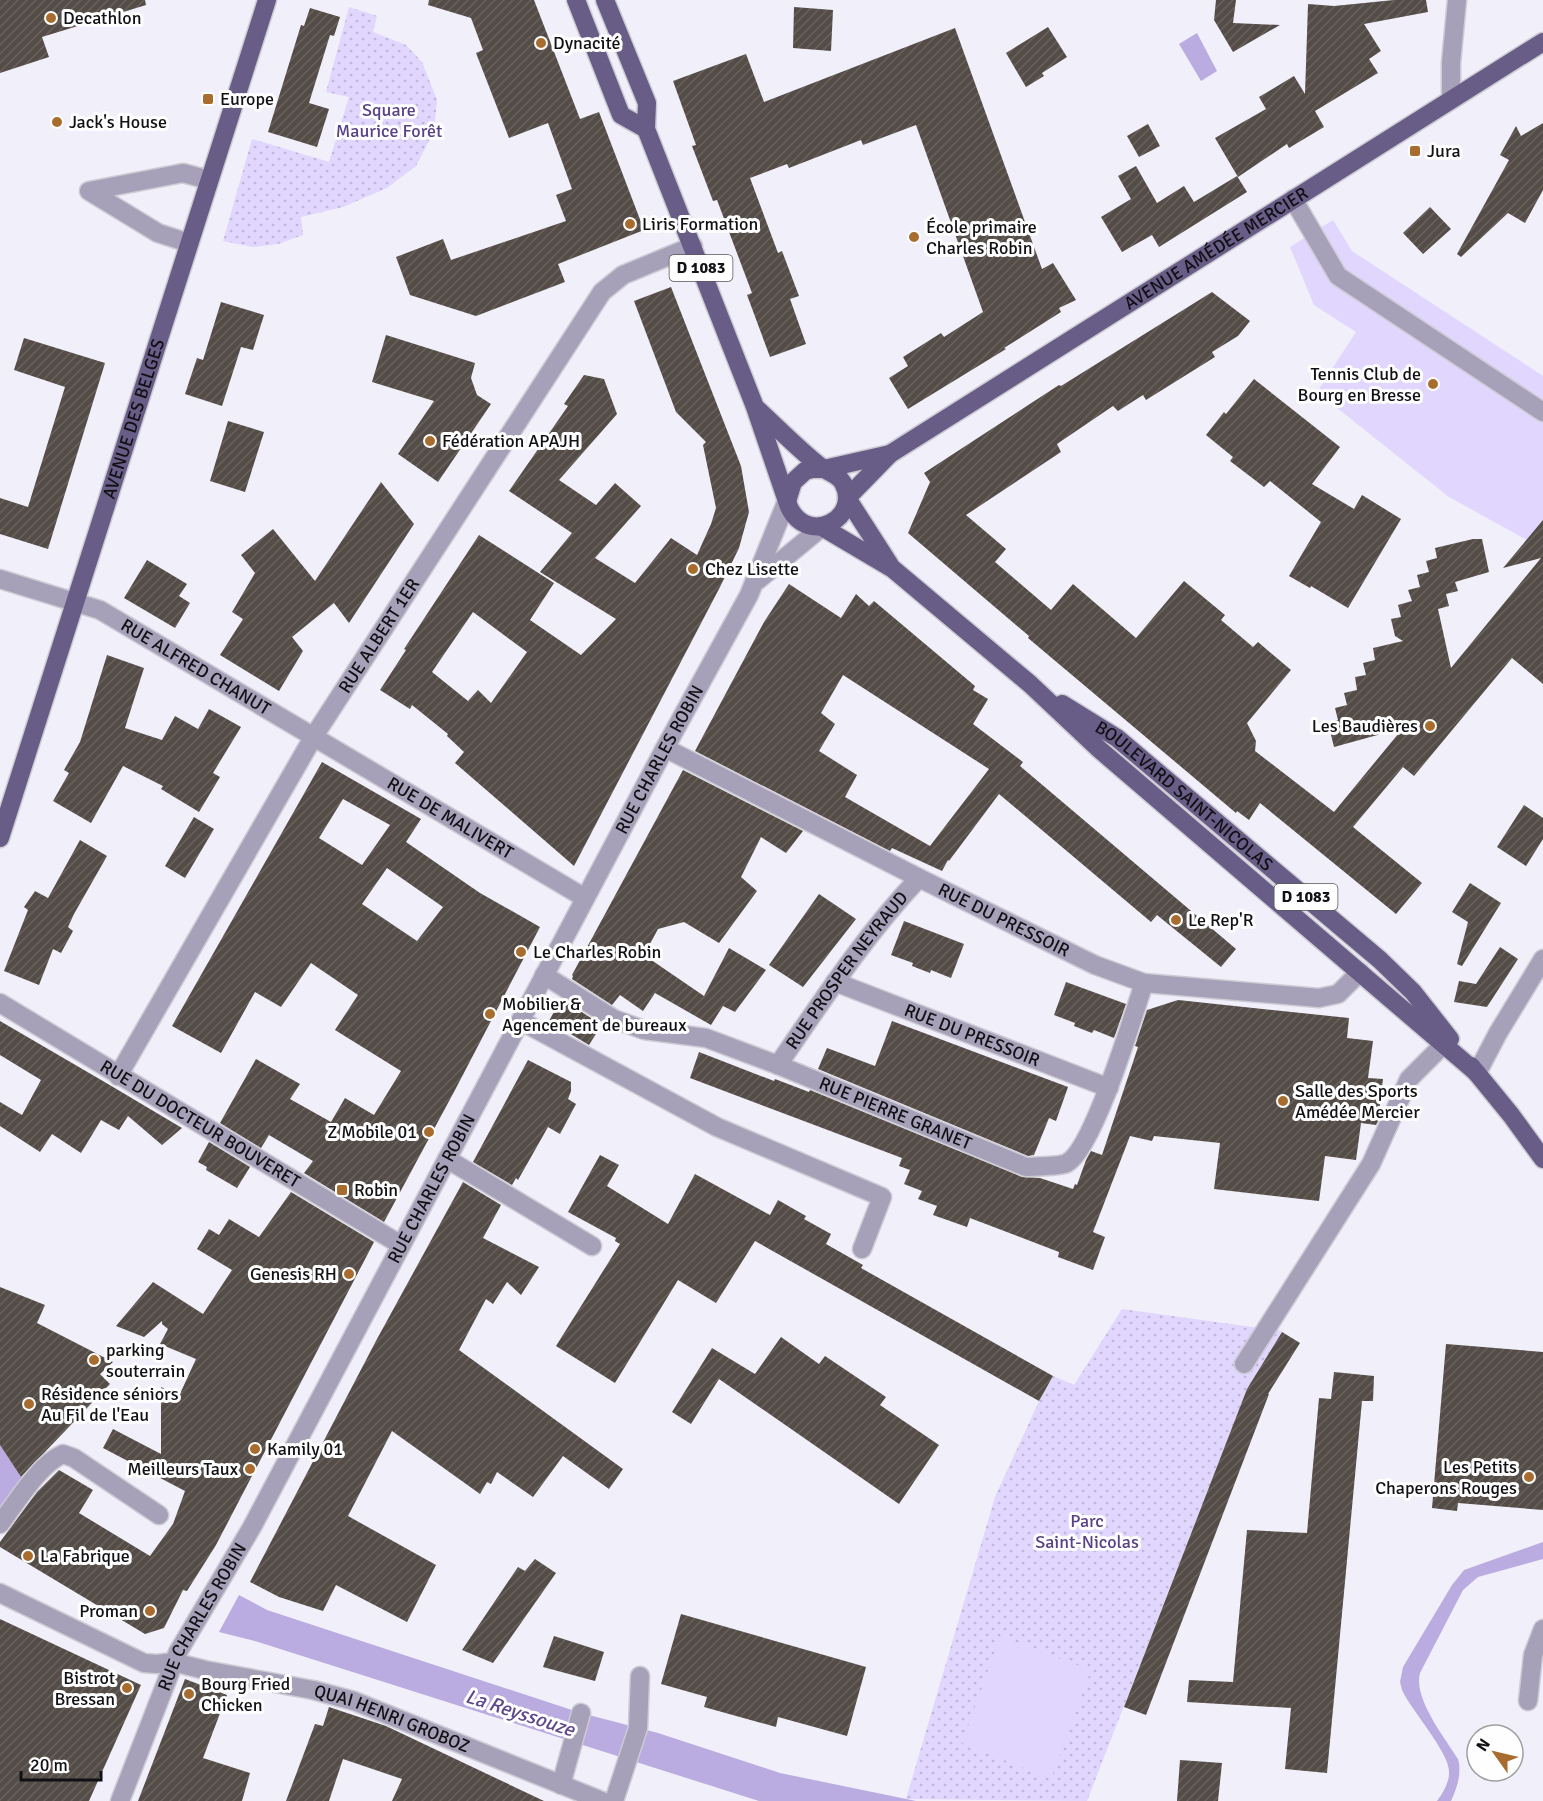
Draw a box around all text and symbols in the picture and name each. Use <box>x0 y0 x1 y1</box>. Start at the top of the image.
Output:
place label: Decathlon <box>63 7 141 29</box>
marker: Decathlon <box>44 11 58 25</box>
place label: Dynacité <box>553 32 621 54</box>
marker: Dynacité <box>534 36 548 50</box>
place label: Europe <box>220 88 274 110</box>
marker: Europe <box>201 92 215 106</box>
park label: Square Maurice Forêt <box>336 99 442 142</box>
place label: Jack's House <box>69 111 167 133</box>
marker: Jack's House <box>50 115 64 129</box>
place label: Jura <box>1427 140 1461 162</box>
marker: Jura <box>1408 144 1422 158</box>
street label: AVENUE AMÉDÉE MERCIER <box>1120 182 1312 315</box>
place label: Liris Formation <box>642 213 758 235</box>
place label: École primaire Charles Robin <box>926 216 1037 259</box>
marker: Liris Formation <box>623 217 637 231</box>
marker: École primaire Charles Robin <box>907 230 921 244</box>
road number: D 1083 <box>670 255 732 281</box>
street label: AVENUE DES BELGES <box>98 336 169 502</box>
place label: Tennis Club de Bourg en Bresse <box>1298 363 1421 406</box>
marker: Tennis Club de Bourg en Bresse <box>1426 377 1440 391</box>
place label: Fédération APAJH <box>442 430 580 452</box>
marker: Fédération APAJH <box>423 434 437 448</box>
place label: Chez Lisette <box>705 558 799 580</box>
marker: Chez Lisette <box>686 562 700 576</box>
street label: RUE ALBERT 1ER <box>334 574 424 697</box>
street label: RUE ALFRED CHANUT <box>117 614 275 720</box>
street label: RUE CHARLES ROBIN <box>610 681 708 838</box>
place label: Les Baudières <box>1312 715 1418 737</box>
street label: BOULEVARD SAINT-NICOLAS <box>1091 716 1277 876</box>
marker: Les Baudières <box>1423 719 1437 733</box>
street label: RUE DE MALIVERT <box>383 772 517 864</box>
street label: RUE DU PRESSOIR <box>935 878 1073 962</box>
road number: D 1083 <box>1274 884 1338 910</box>
street label: RUE PROSPER NEYRAUD <box>781 887 913 1054</box>
place label: Le Rep'R <box>1188 909 1254 931</box>
marker: Le Rep'R <box>1169 913 1183 927</box>
place label: Le Charles Robin <box>533 941 661 963</box>
marker: Le Charles Robin <box>514 945 528 959</box>
place label: Mobilier & Agencement de bureaux <box>502 993 687 1036</box>
street label: RUE DU PRESSOIR <box>901 999 1043 1071</box>
marker: Mobilier & Agencement de bureaux <box>483 1007 497 1021</box>
street label: RUE DU DOCTEUR BOUVERET <box>96 1055 305 1193</box>
street label: RUE PIERRE GRANET <box>816 1072 975 1155</box>
place label: Salle des Sports Amédée Mercier <box>1295 1080 1420 1123</box>
marker: Salle des Sports Amédée Mercier <box>1276 1094 1290 1108</box>
street label: RUE CHARLES ROBIN <box>383 1110 480 1267</box>
place label: Z Mobile 01 <box>327 1121 417 1143</box>
marker: Z Mobile 01 <box>422 1125 436 1139</box>
place label: Robin <box>354 1179 398 1201</box>
marker: Robin <box>335 1183 349 1197</box>
place label: Genesis RH <box>250 1263 337 1285</box>
marker: Genesis RH <box>342 1267 356 1281</box>
place label: parking souterrain <box>106 1339 185 1382</box>
marker: parking souterrain <box>87 1353 101 1367</box>
place label: Résidence séniors Au Fil de l'Eau <box>41 1383 179 1426</box>
marker: Résidence séniors Au Fil de l'Eau <box>22 1397 36 1411</box>
place label: Kamily 01 <box>267 1438 343 1460</box>
marker: Kamily 01 <box>248 1442 262 1456</box>
place label: Les Petits Chaperons Rouges <box>1375 1456 1517 1499</box>
place label: Meilleurs Taux <box>127 1458 239 1480</box>
marker: Meilleurs Taux <box>243 1462 257 1476</box>
marker: Les Petits Chaperons Rouges <box>1522 1470 1536 1484</box>
park label: Parc Saint-Nicolas <box>1035 1510 1139 1553</box>
street label: RUE CHARLES ROBIN <box>153 1539 251 1694</box>
place label: La Fabrique <box>40 1545 130 1567</box>
marker: La Fabrique <box>21 1549 35 1563</box>
place label: Proman <box>79 1600 138 1622</box>
marker: Proman <box>143 1604 157 1618</box>
place label: Bistrot Bressan <box>54 1667 115 1710</box>
place label: Bourg Fried Chicken <box>201 1673 290 1716</box>
street label: QUAI HENRI GROBOZ <box>312 1680 473 1758</box>
marker: Bistrot Bressan <box>120 1681 134 1695</box>
water label: La Reyssouze <box>462 1684 579 1743</box>
marker: Bourg Fried Chicken <box>182 1687 196 1701</box>
north arrow <box>1465 1723 1525 1783</box>
text: N <box>1472 1735 1495 1755</box>
scale bar <box>21 1744 100 1782</box>
text: 20 m <box>30 1754 68 1776</box>

